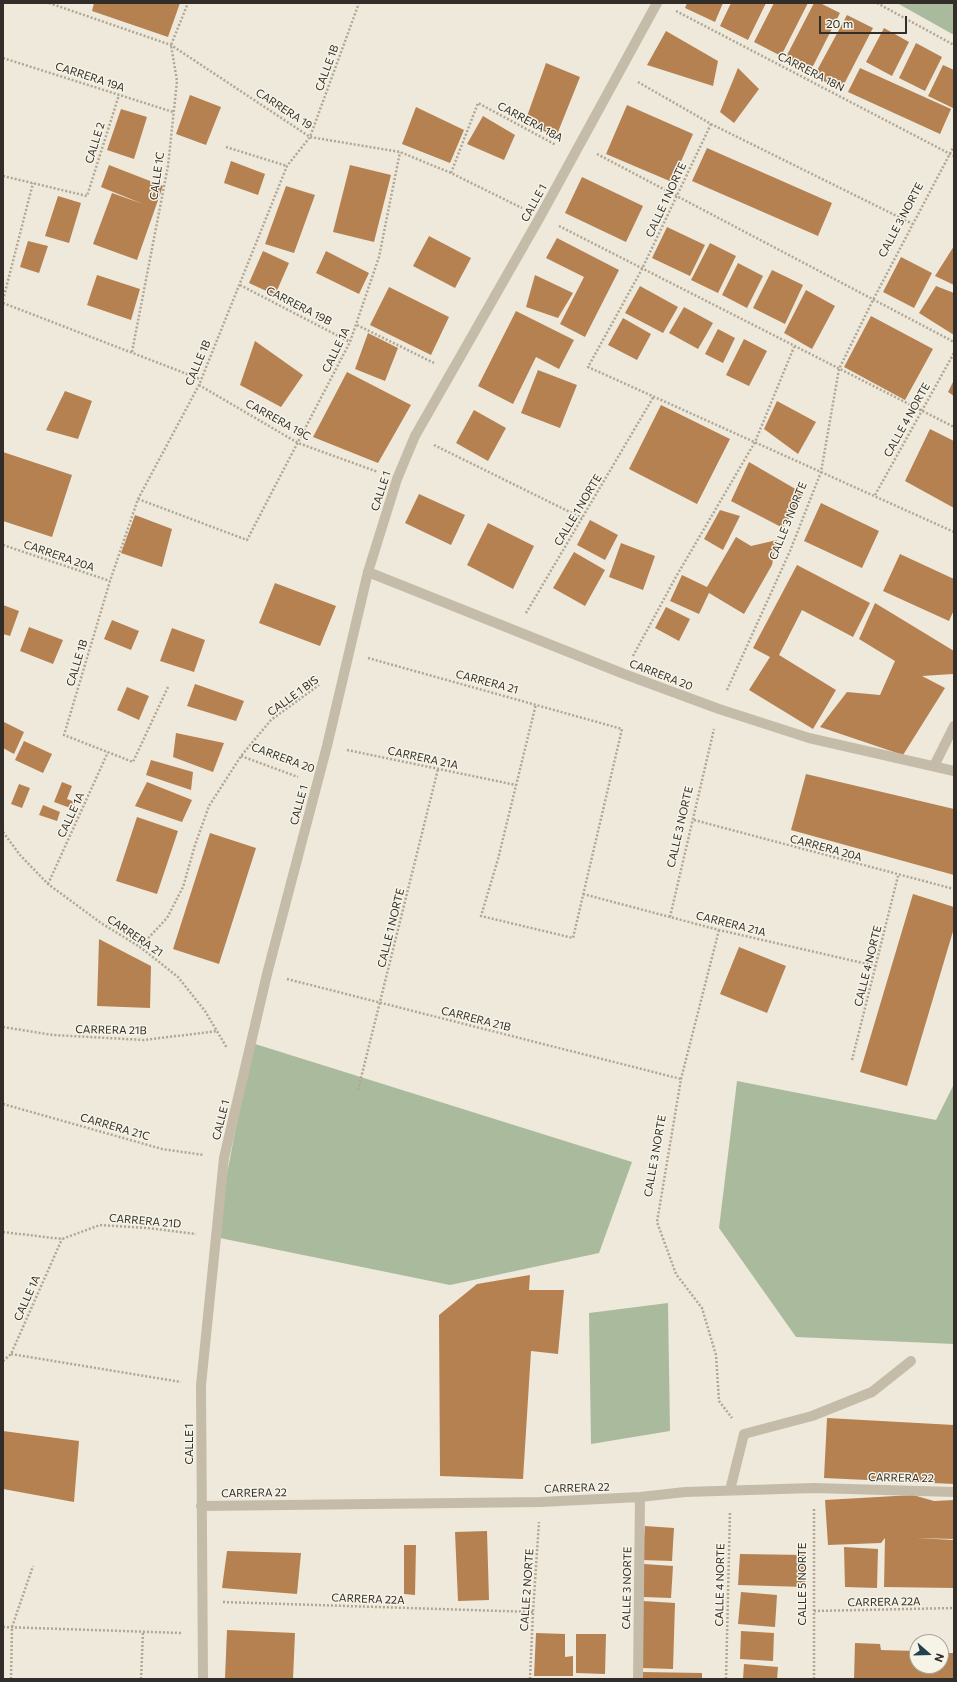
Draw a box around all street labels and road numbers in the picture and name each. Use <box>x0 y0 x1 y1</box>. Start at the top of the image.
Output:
street label: CALLE 1B <box>313 43 341 93</box>
street label: CARRERA 18N <box>775 50 847 94</box>
street label: CARRERA 19A <box>54 60 126 94</box>
street label: CARRERA 19 <box>253 86 315 132</box>
street label: CARRERA 18A <box>495 99 565 145</box>
street label: CALLE 2 <box>82 121 108 165</box>
street label: CALLE 1C <box>147 151 167 201</box>
street label: CALLE 1 NORTE <box>643 160 689 240</box>
street label: CALLE 3 NORTE <box>876 180 926 260</box>
street label: CALLE 1 <box>518 182 550 224</box>
street label: CARRERA 19B <box>264 284 334 328</box>
street label: CALLE 1A <box>319 325 353 375</box>
street label: CALLE 1B <box>183 338 213 388</box>
street label: CALLE 4 NORTE <box>881 380 933 460</box>
street label: CARRERA 19C <box>243 397 313 443</box>
street label: CALLE 1 <box>368 469 394 513</box>
street label: CALLE 1 NORTE <box>551 472 605 548</box>
street label: CALLE 3 NORTE <box>766 480 810 562</box>
street label: CARRERA 20A <box>22 538 96 574</box>
street label: CALLE 1B <box>64 638 90 688</box>
street label: CARRERA 20 <box>627 657 695 693</box>
street label: CARRERA 21 <box>454 667 520 697</box>
street label: CALLE 1 BIS <box>265 673 321 719</box>
street label: CARRERA 20 <box>249 740 317 776</box>
street label: CARRERA 21A <box>386 744 460 772</box>
street label: CALLE 1 <box>287 783 311 827</box>
street label: CALLE 3 NORTE <box>664 785 696 869</box>
street label: CALLE 1A <box>55 790 87 840</box>
street label: CARRERA 20A <box>789 832 863 864</box>
street label: CALLE 1 NORTE <box>375 887 407 969</box>
street label: CARRERA 21A <box>695 909 767 939</box>
street label: CARRERA 21 <box>105 913 165 959</box>
street label: CALLE 4 NORTE <box>852 924 884 1008</box>
street label: CARRERA 21B <box>440 1004 512 1034</box>
street label: CARRERA 21B <box>75 1023 147 1037</box>
street label: CALLE 1 <box>210 1098 232 1142</box>
street label: CARRERA 21C <box>79 1111 151 1143</box>
street label: CALLE 3 NORTE <box>641 1114 669 1198</box>
street label: CARRERA 21D <box>108 1211 182 1231</box>
street label: CALLE 1A <box>11 1273 43 1323</box>
street label: CALLE 1 <box>182 1423 196 1465</box>
street label: CARRERA 22 <box>868 1471 934 1485</box>
street label: CARRERA 22 <box>544 1480 610 1496</box>
street label: CARRERA 22 <box>221 1486 287 1500</box>
street label: CALLE 4 NORTE <box>713 1543 727 1627</box>
street label: CALLE 5 NORTE <box>795 1543 809 1625</box>
street label: CALLE 3 NORTE <box>620 1547 634 1629</box>
street label: CALLE 2 NORTE <box>518 1548 536 1632</box>
street label: CARRERA 22A <box>331 1591 405 1607</box>
street label: CARRERA 22A <box>847 1595 921 1609</box>

